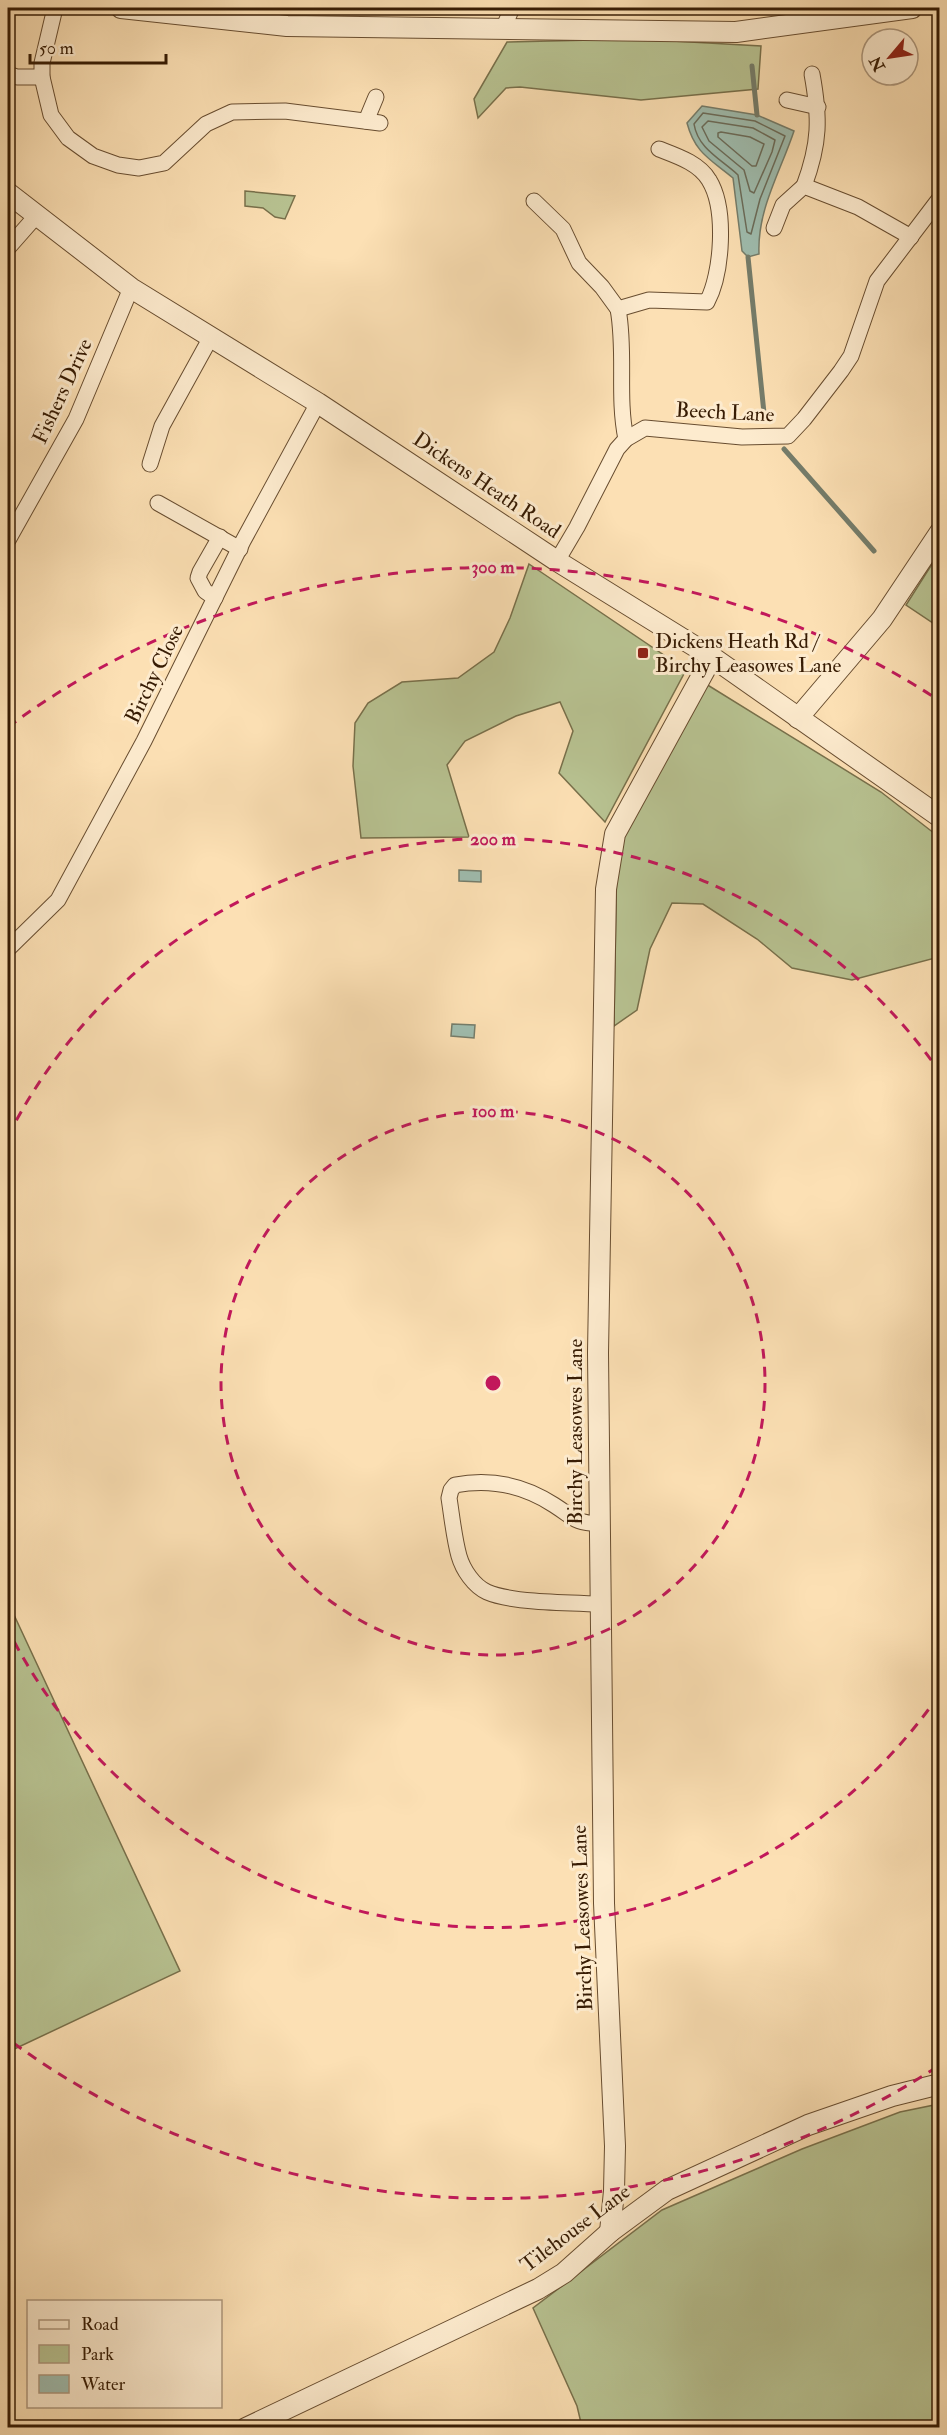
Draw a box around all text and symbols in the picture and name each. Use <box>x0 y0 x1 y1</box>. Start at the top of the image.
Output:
scale bar <box>30 27 166 65</box>
north arrow <box>860 27 920 87</box>
text: 50 m <box>39 37 74 60</box>
text: N <box>865 52 890 76</box>
street label: Fishers Drive <box>26 334 99 448</box>
street label: Beech Lane <box>675 396 775 429</box>
street label: Dickens Heath Road <box>408 426 566 545</box>
text: 300 m <box>471 556 516 579</box>
street label: Birchy Close <box>119 620 190 728</box>
place label: Dickens Heath Rd / Birchy Leasowes Lane <box>655 628 842 679</box>
marker: Dickens Heath Rd / Birchy Leasowes Lane <box>636 646 650 660</box>
text: 200 m <box>470 828 517 851</box>
text: 100 m <box>472 1100 515 1123</box>
street label: Birchy Leasowes Lane <box>562 1339 589 1525</box>
centre of rings <box>483 1373 503 1393</box>
street label: Birchy Leasowes Lane <box>566 1824 599 2012</box>
street label: Tilehouse Lane <box>515 2178 636 2279</box>
legend <box>27 2300 222 2408</box>
text: Road <box>81 2313 119 2336</box>
text: Park <box>81 2343 114 2366</box>
text: Water <box>80 2373 125 2396</box>

